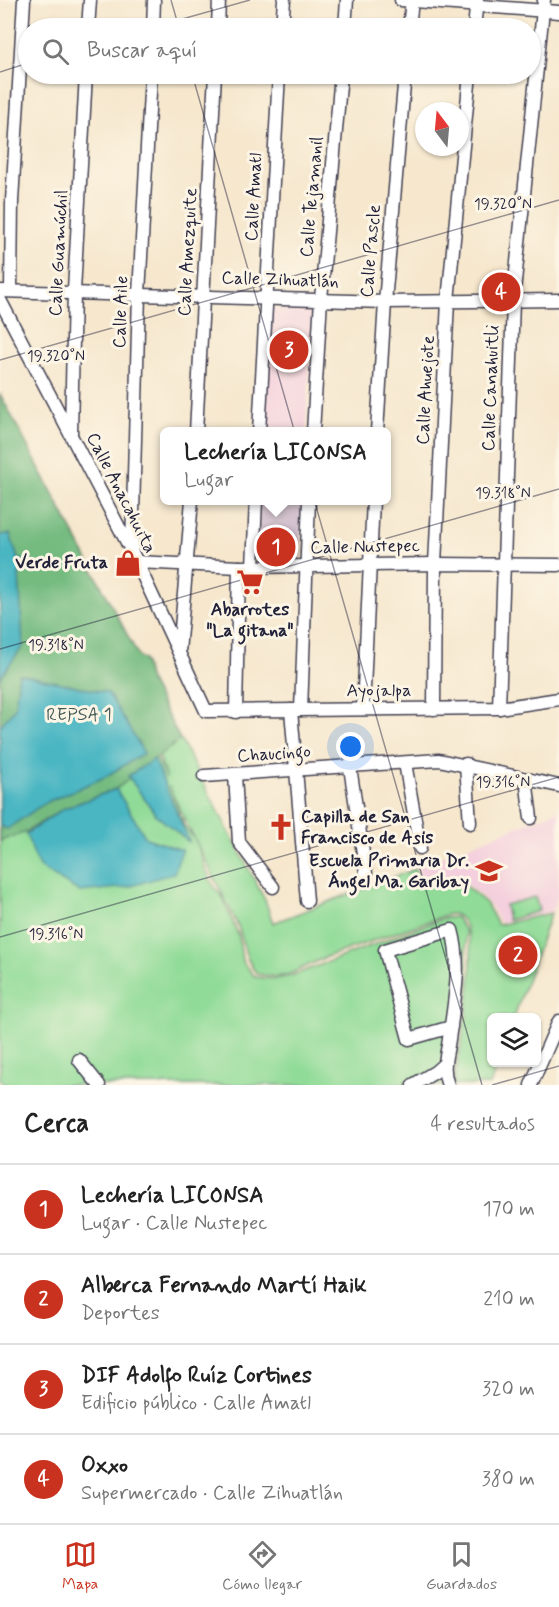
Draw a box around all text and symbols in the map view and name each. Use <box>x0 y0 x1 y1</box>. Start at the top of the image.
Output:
search box <box>18 18 541 84</box>
icon: search <box>39 35 72 68</box>
text: Buscar aquí <box>87 37 198 65</box>
north arrow <box>415 102 469 156</box>
street label: Calle Tejamanil <box>295 136 329 258</box>
street label: Calle Amatl <box>240 152 268 242</box>
street label: Calle Amezquite <box>173 187 203 317</box>
street label: Calle Guamúchil <box>44 189 74 317</box>
text: 19.320°N <box>474 195 532 215</box>
street label: Calle Pascle <box>355 203 387 299</box>
street label: Calle Zihuatlán <box>221 266 339 294</box>
pin: 4 <box>482 270 520 314</box>
street label: Calle Aile <box>108 275 134 349</box>
street label: Calle Canahuitli <box>477 324 505 452</box>
pin: 3 <box>270 328 308 372</box>
street label: Calle Ahuejote <box>411 335 441 445</box>
text: 19.320°N <box>27 347 85 367</box>
popup <box>160 427 391 505</box>
street label: Calle Anacahuita <box>80 429 162 557</box>
text: Lechería LICONSA <box>184 439 367 467</box>
text: Lugar <box>184 467 233 494</box>
text: 19.318°N <box>475 484 531 504</box>
pin: 1 <box>256 524 296 570</box>
street label: Calle Nustepec <box>310 534 420 560</box>
shop icon: Verde Fruta <box>113 548 143 578</box>
place label: Verde Fruta <box>15 551 108 575</box>
supermarket icon: Abarrotes "La gitana" <box>235 567 265 597</box>
place label: Abarrotes "La gitana" <box>207 598 293 645</box>
text: 19.318°N <box>28 636 84 656</box>
street label: Ayojalpa <box>346 679 412 703</box>
park label: REPSA 1 <box>46 703 112 727</box>
your location <box>336 732 365 761</box>
street label: Chaucingo <box>236 739 312 771</box>
text: 19.316°N <box>476 773 530 793</box>
place label: Capilla de San Francisco de Asis <box>301 805 433 850</box>
church icon: Capilla de San Francisco de Asis <box>266 812 296 842</box>
place label: Escuela Primaria Dr. Ángel Ma. Garibay <box>309 849 469 896</box>
school or university icon: Escuela Primaria Dr. Ángel Ma. Garibay <box>474 856 504 886</box>
text: 19.316°N <box>29 925 83 945</box>
pin: 2 <box>498 932 538 978</box>
map controls <box>487 1013 541 1067</box>
button: layers <box>487 1013 541 1067</box>
text: Cerca <box>24 1107 89 1141</box>
text: 4 resultados <box>431 1111 535 1138</box>
text: Lechería LICONSA <box>81 1182 264 1210</box>
text: 1 <box>39 1196 48 1223</box>
text: 170 m <box>483 1196 535 1223</box>
text: Lugar · Calle Nustepec <box>81 1210 267 1237</box>
text: Alberca Fernando Martí Haik <box>81 1272 367 1300</box>
text: 2 <box>39 1286 48 1313</box>
text: 210 m <box>483 1286 535 1313</box>
text: Deportes <box>81 1300 160 1327</box>
text: DIF Adolfo Ruíz Cortines <box>81 1362 312 1390</box>
text: 3 <box>39 1376 48 1403</box>
text: 320 m <box>482 1376 535 1403</box>
text: Edificio público · Calle Amatl <box>81 1390 311 1417</box>
text: Oxxo <box>81 1452 128 1480</box>
text: 4 <box>38 1466 49 1493</box>
text: 380 m <box>482 1466 535 1493</box>
text: Supermercado · Calle Zihuatlán <box>81 1480 343 1507</box>
tab: Mapa <box>62 1538 98 1595</box>
tab: Cómo llegar <box>222 1538 302 1595</box>
tab: Guardados <box>426 1538 497 1595</box>

